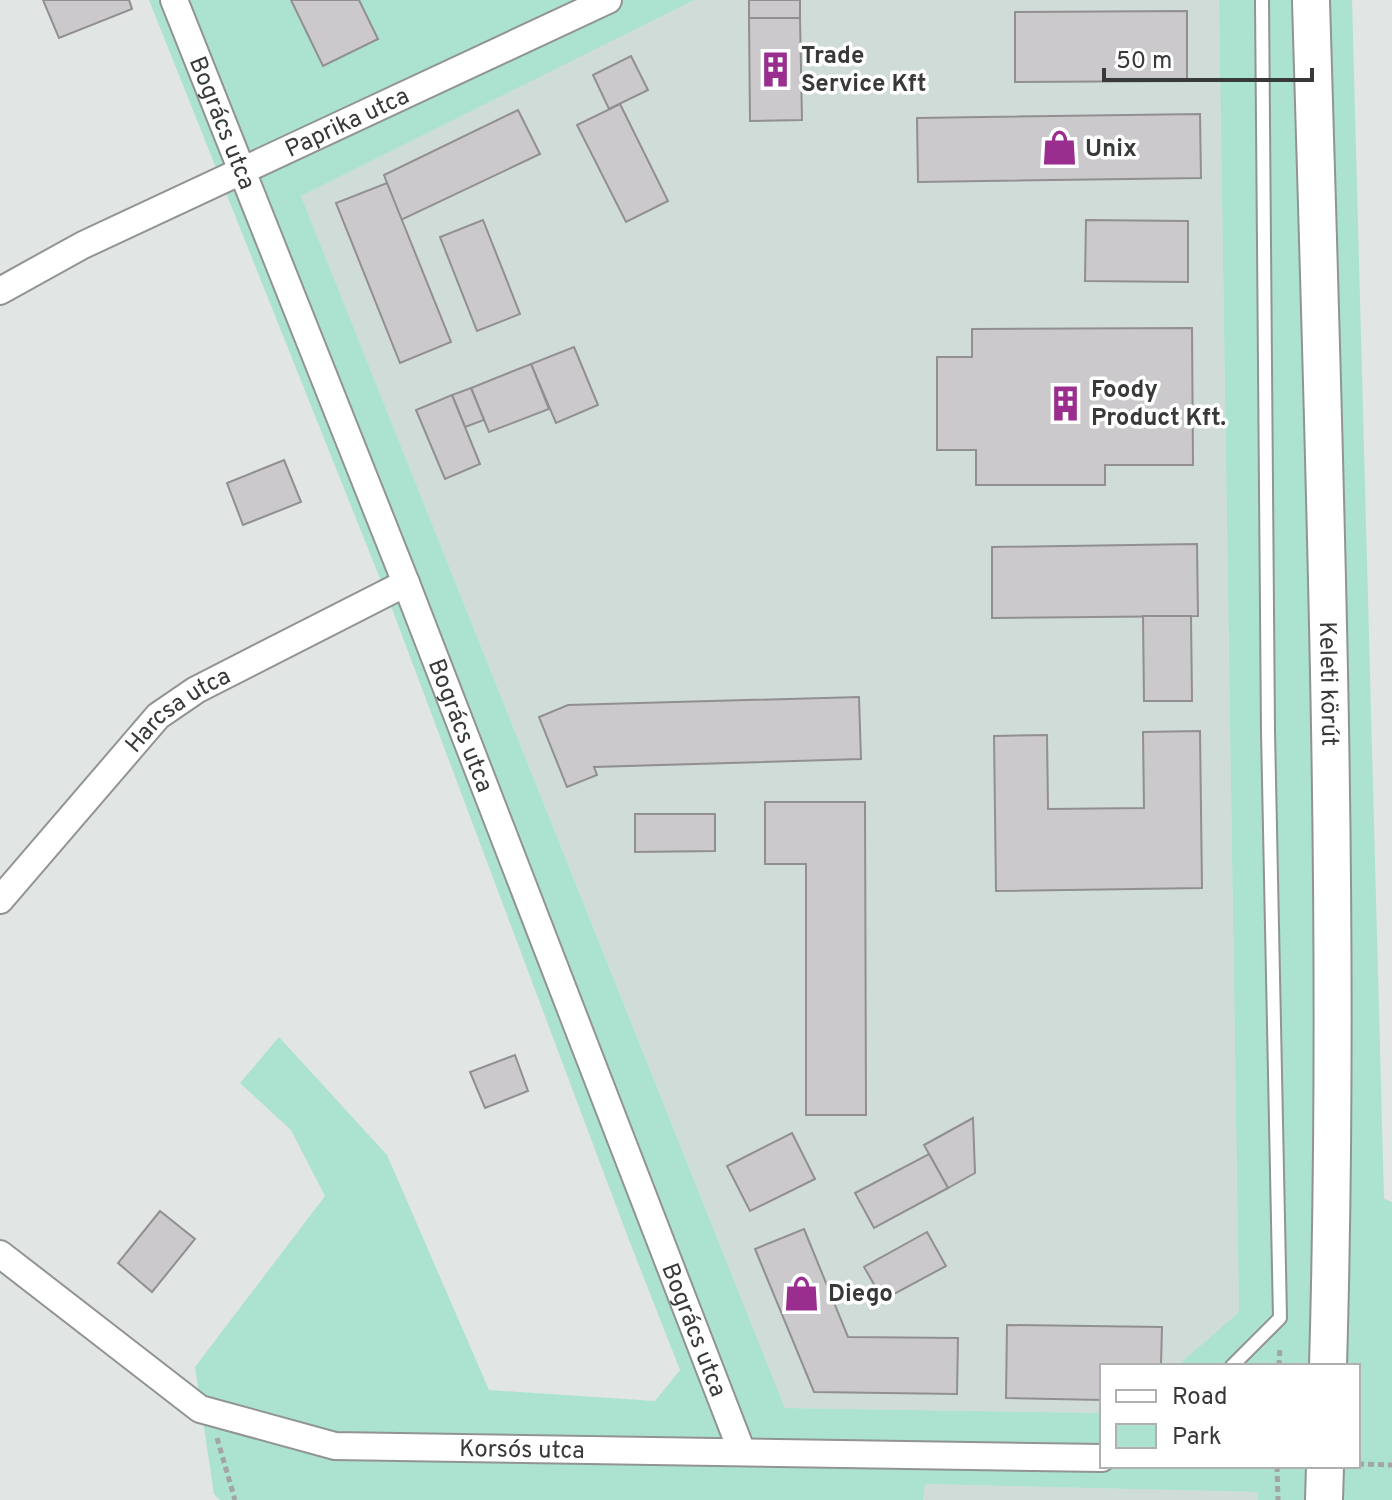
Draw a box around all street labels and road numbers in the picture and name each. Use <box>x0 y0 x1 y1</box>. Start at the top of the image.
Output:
street label: Bogrács utca <box>181 52 261 194</box>
street label: Paprika utca <box>281 82 414 166</box>
street label: Keleti körút <box>1311 621 1343 746</box>
street label: Bogrács utca <box>420 655 499 797</box>
street label: Harcsa utca <box>120 662 236 760</box>
street label: Bogrács utca <box>653 1259 732 1401</box>
street label: Korsós utca <box>459 1435 585 1467</box>

